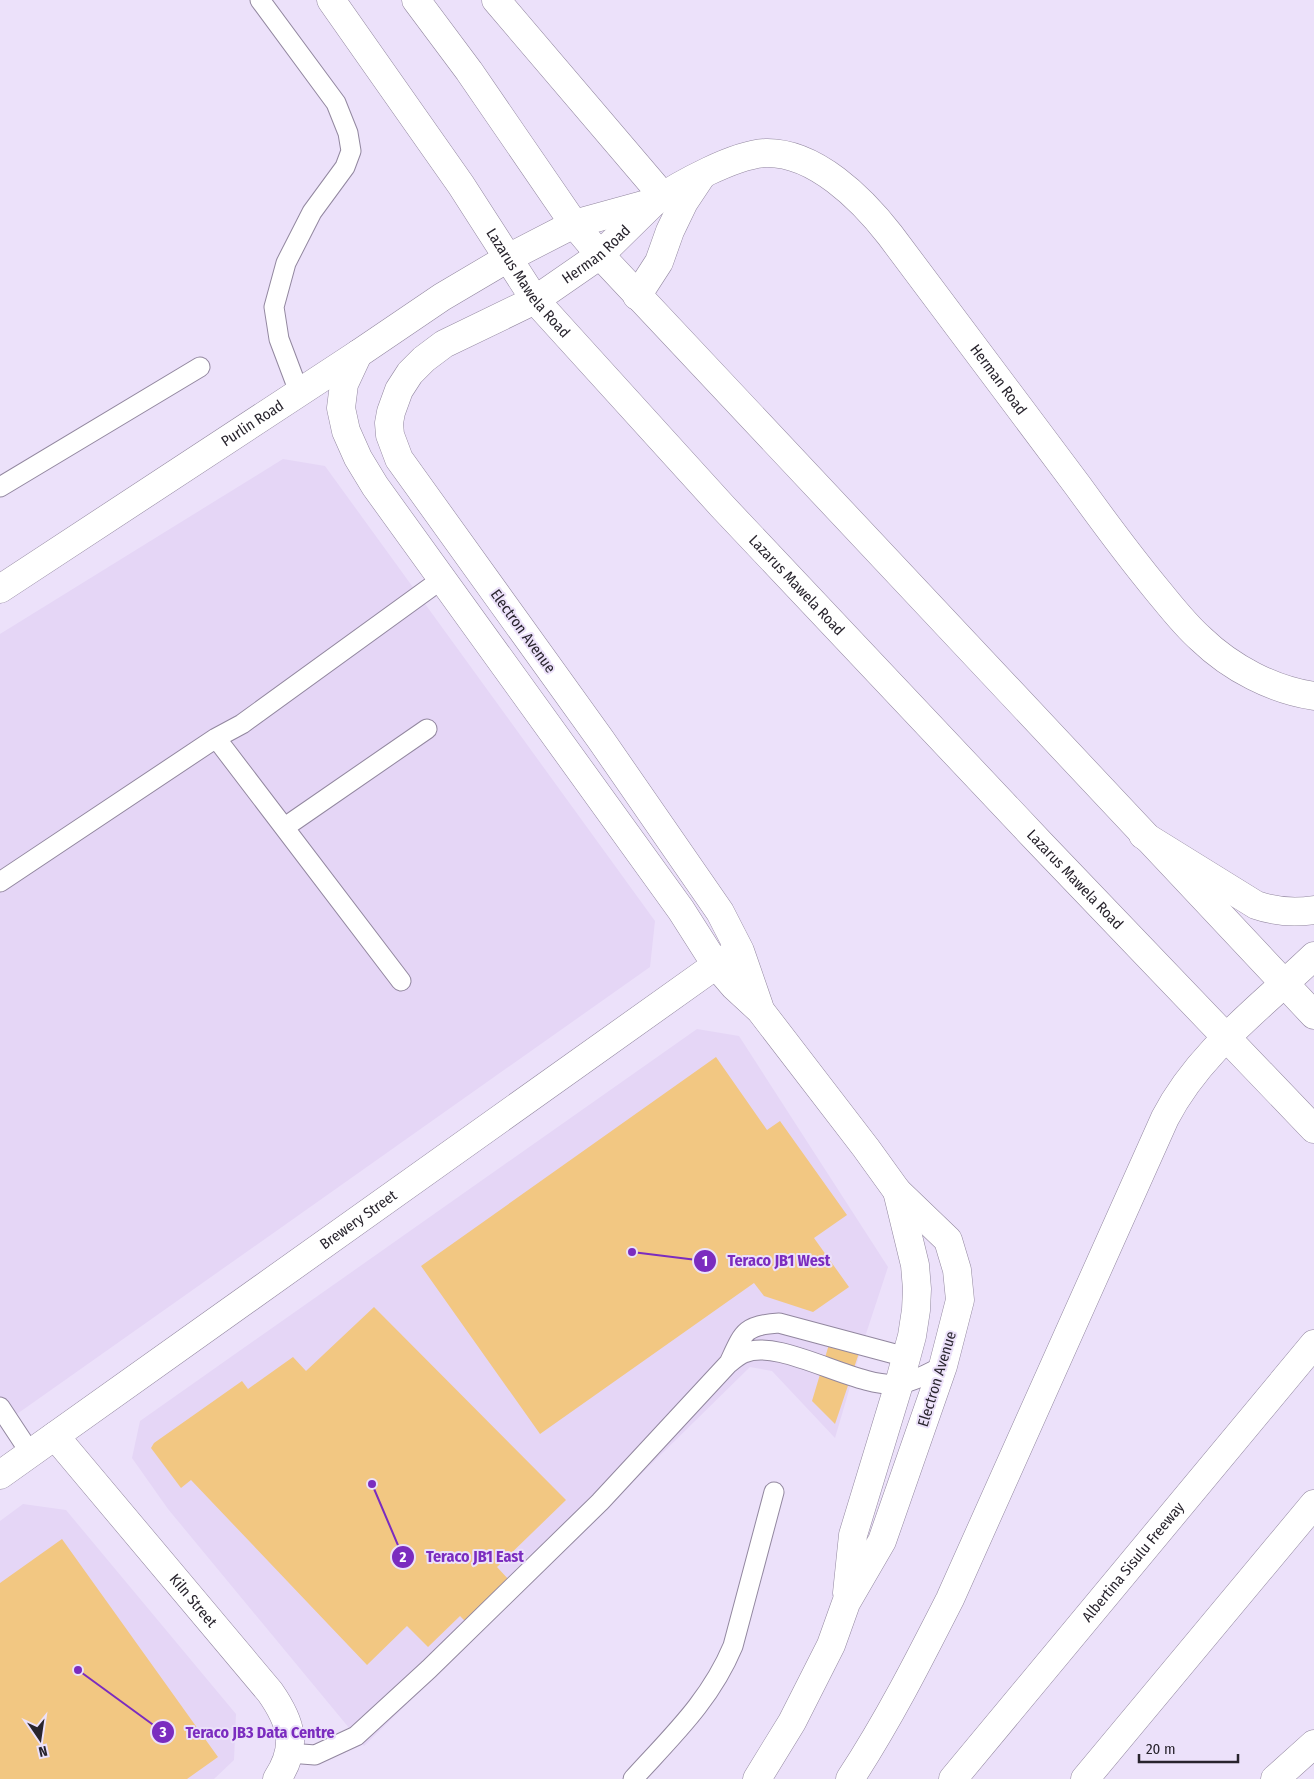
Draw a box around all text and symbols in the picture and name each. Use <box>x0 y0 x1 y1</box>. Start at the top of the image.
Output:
street label: Herman Road <box>558 221 634 288</box>
street label: Lazarus Mawela Road <box>482 225 574 341</box>
street label: Herman Road <box>966 341 1031 418</box>
street label: Purlin Road <box>218 396 287 450</box>
street label: Lazarus Mawela Road <box>745 531 848 639</box>
street label: Electron Avenue <box>487 586 559 676</box>
street label: Lazarus Mawela Road <box>1023 826 1127 933</box>
street label: Brewery Street <box>316 1186 400 1253</box>
callout: Teraco JB1 West <box>693 1245 841 1276</box>
text: Teraco JB1 West <box>728 1251 831 1270</box>
text: 1 <box>702 1252 708 1270</box>
street label: Electron Avenue <box>914 1329 960 1429</box>
street label: Albertina Sisulu Freeway <box>1078 1498 1188 1625</box>
callout: Teraco JB1 East <box>391 1541 534 1572</box>
text: Teraco JB1 East <box>426 1547 524 1566</box>
text: 2 <box>399 1548 407 1566</box>
street label: Kiln Street <box>166 1570 221 1631</box>
north arrow <box>15 1714 65 1764</box>
callout: Teraco JB3 Data Centre <box>150 1717 345 1748</box>
text: 3 <box>158 1723 167 1741</box>
text: Teraco JB3 Data Centre <box>185 1723 335 1742</box>
scale bar <box>1139 1732 1238 1764</box>
text: 20 m <box>1146 1740 1176 1758</box>
text: N <box>37 1742 49 1760</box>

